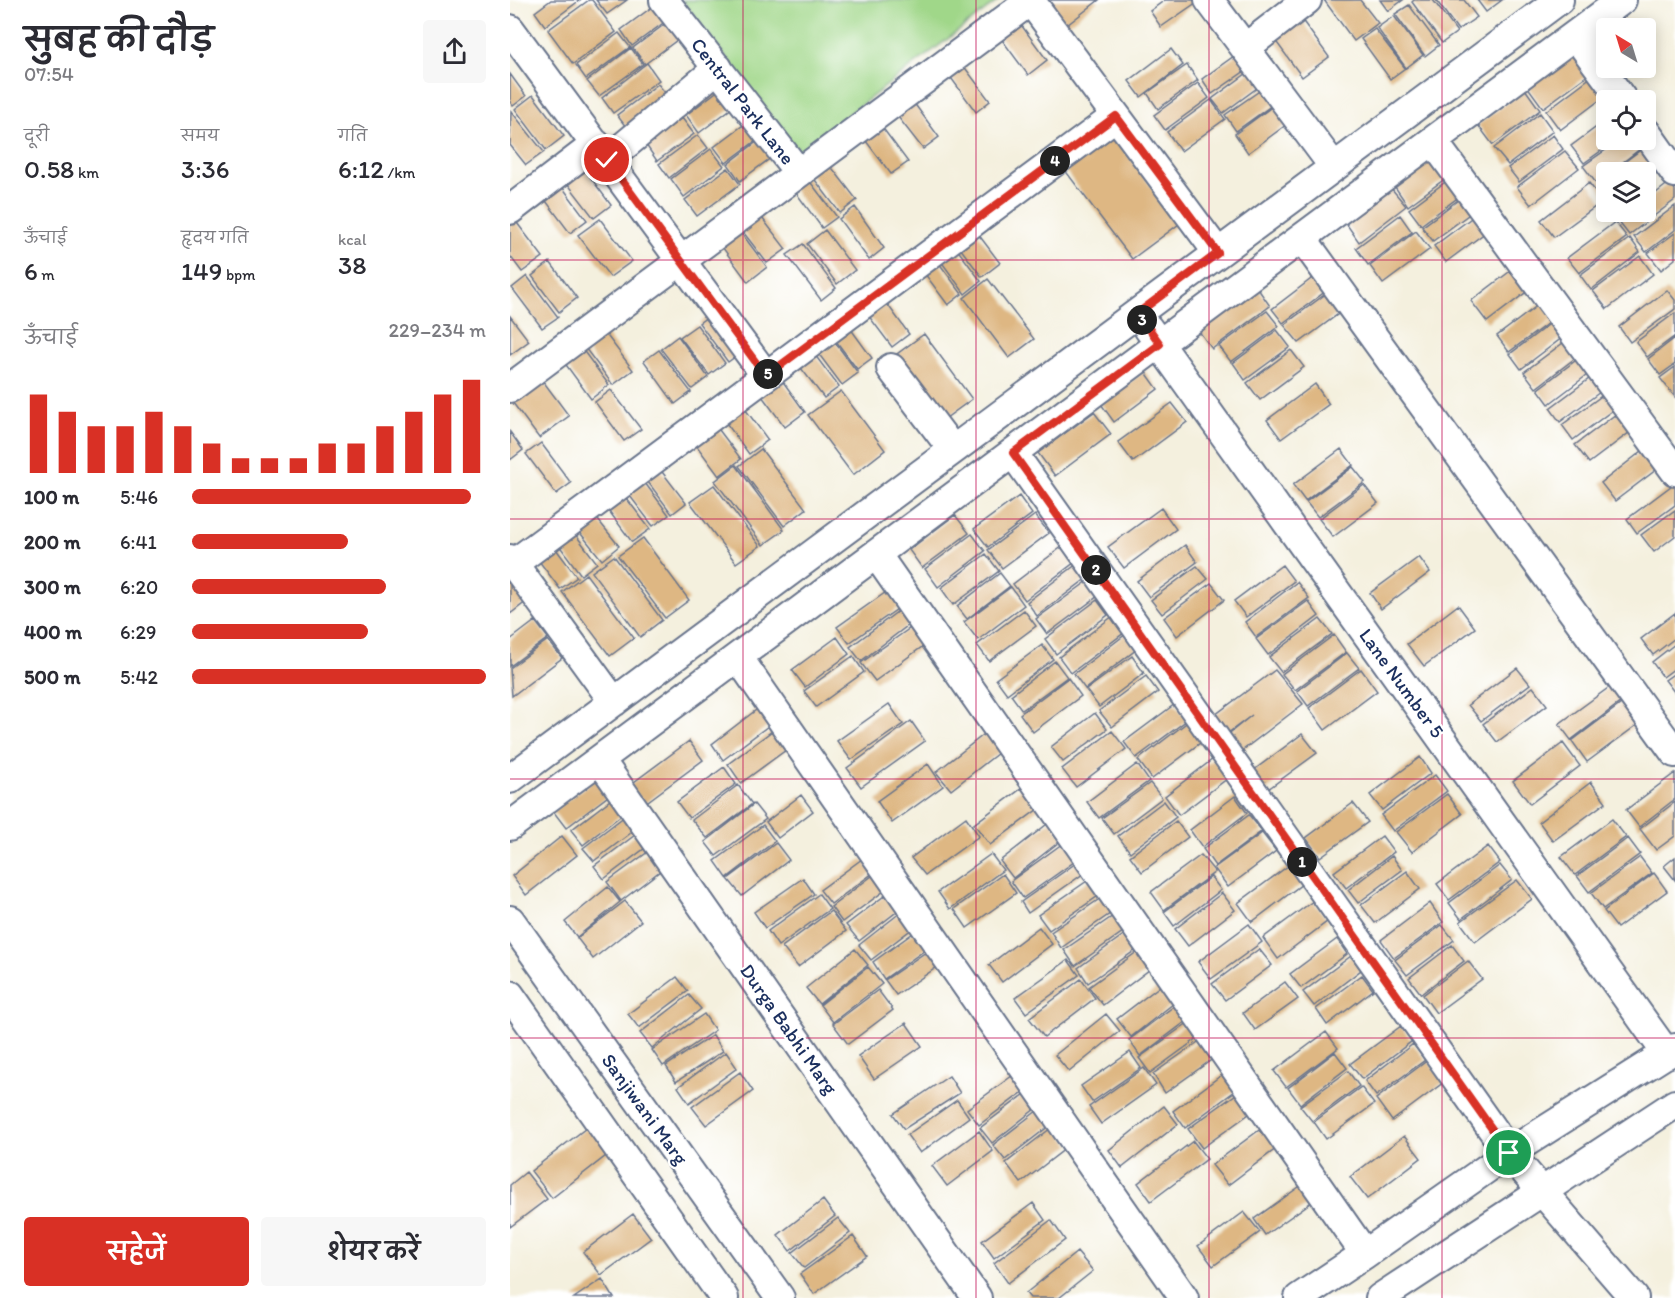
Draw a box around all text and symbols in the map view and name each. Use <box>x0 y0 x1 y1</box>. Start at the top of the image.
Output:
north arrow <box>1596 18 1656 78</box>
map controls <box>1596 18 1656 222</box>
text: सुबह की दौड़ <box>24 20 214 59</box>
button: share <box>423 20 486 83</box>
street label: Central Park Lane <box>686 33 800 169</box>
text: 07:54 <box>24 62 74 86</box>
button: locate <box>1596 90 1656 150</box>
text: दूरी <box>24 126 49 145</box>
text: समय <box>181 126 219 145</box>
text: गति <box>338 126 367 145</box>
pin <box>581 134 632 185</box>
icon: check <box>590 143 623 176</box>
pin: 4 <box>1040 146 1070 176</box>
text: 4 <box>1050 151 1060 170</box>
text: 0.58 <box>24 153 74 185</box>
text: 3:36 <box>181 153 229 185</box>
text: 6:12 <box>338 153 384 185</box>
button: layers <box>1596 162 1656 222</box>
text: km <box>74 163 99 182</box>
text: /km <box>384 163 415 182</box>
text: ऊँचाई <box>24 228 67 247</box>
text: हृदय गति <box>181 228 248 247</box>
text: kcal <box>338 230 366 249</box>
text: 38 <box>338 249 366 281</box>
text: 6 <box>24 255 38 287</box>
text: 149 <box>181 255 222 287</box>
text: m <box>38 265 55 284</box>
text: bpm <box>222 265 256 284</box>
pin: 3 <box>1127 305 1157 335</box>
text: 3 <box>1138 310 1146 329</box>
text: 229–234 m <box>389 318 486 342</box>
text: ऊँचाई <box>24 325 78 349</box>
pin: 5 <box>753 359 783 389</box>
text: 5 <box>764 364 772 383</box>
text: 100 m <box>24 485 79 509</box>
text: 5:46 <box>120 485 158 509</box>
text: 200 m <box>24 530 80 554</box>
text: 6:41 <box>120 530 157 554</box>
pin: 2 <box>1081 555 1111 585</box>
text: 2 <box>1092 560 1100 579</box>
text: 300 m <box>24 575 81 599</box>
text: 6:20 <box>120 575 158 599</box>
text: 400 m <box>24 620 82 644</box>
text: 6:29 <box>120 620 156 644</box>
street label: Lane Number 5 <box>1354 624 1450 742</box>
text: 500 m <box>24 665 80 689</box>
text: 5:42 <box>120 665 158 689</box>
pin: 1 <box>1287 847 1317 877</box>
text: 1 <box>1298 852 1306 871</box>
street label: Durga Babhi Marg <box>735 959 843 1099</box>
street label: Sanjiwani Marg <box>597 1049 694 1170</box>
pin <box>1483 1127 1534 1178</box>
icon: arrive <box>1492 1136 1525 1169</box>
button: सहेजें <box>24 1217 249 1286</box>
button: शेयर करें <box>261 1217 486 1286</box>

